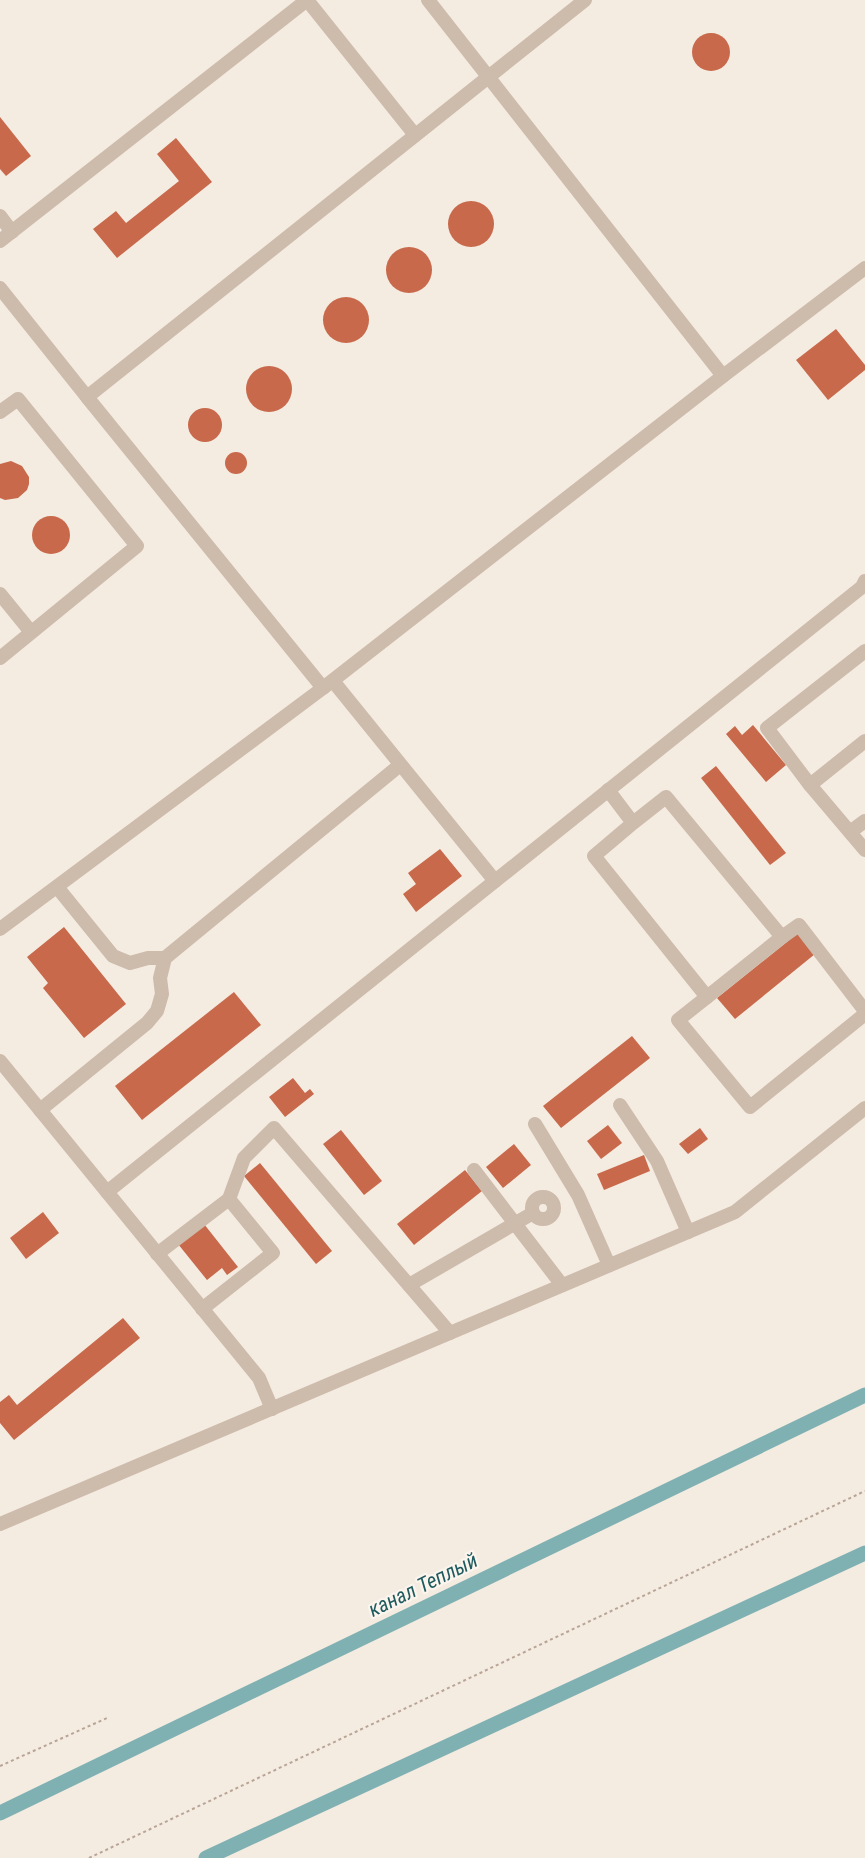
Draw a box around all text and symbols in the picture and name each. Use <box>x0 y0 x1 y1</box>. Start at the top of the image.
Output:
water label: канал Теплый <box>364 1548 482 1622</box>

